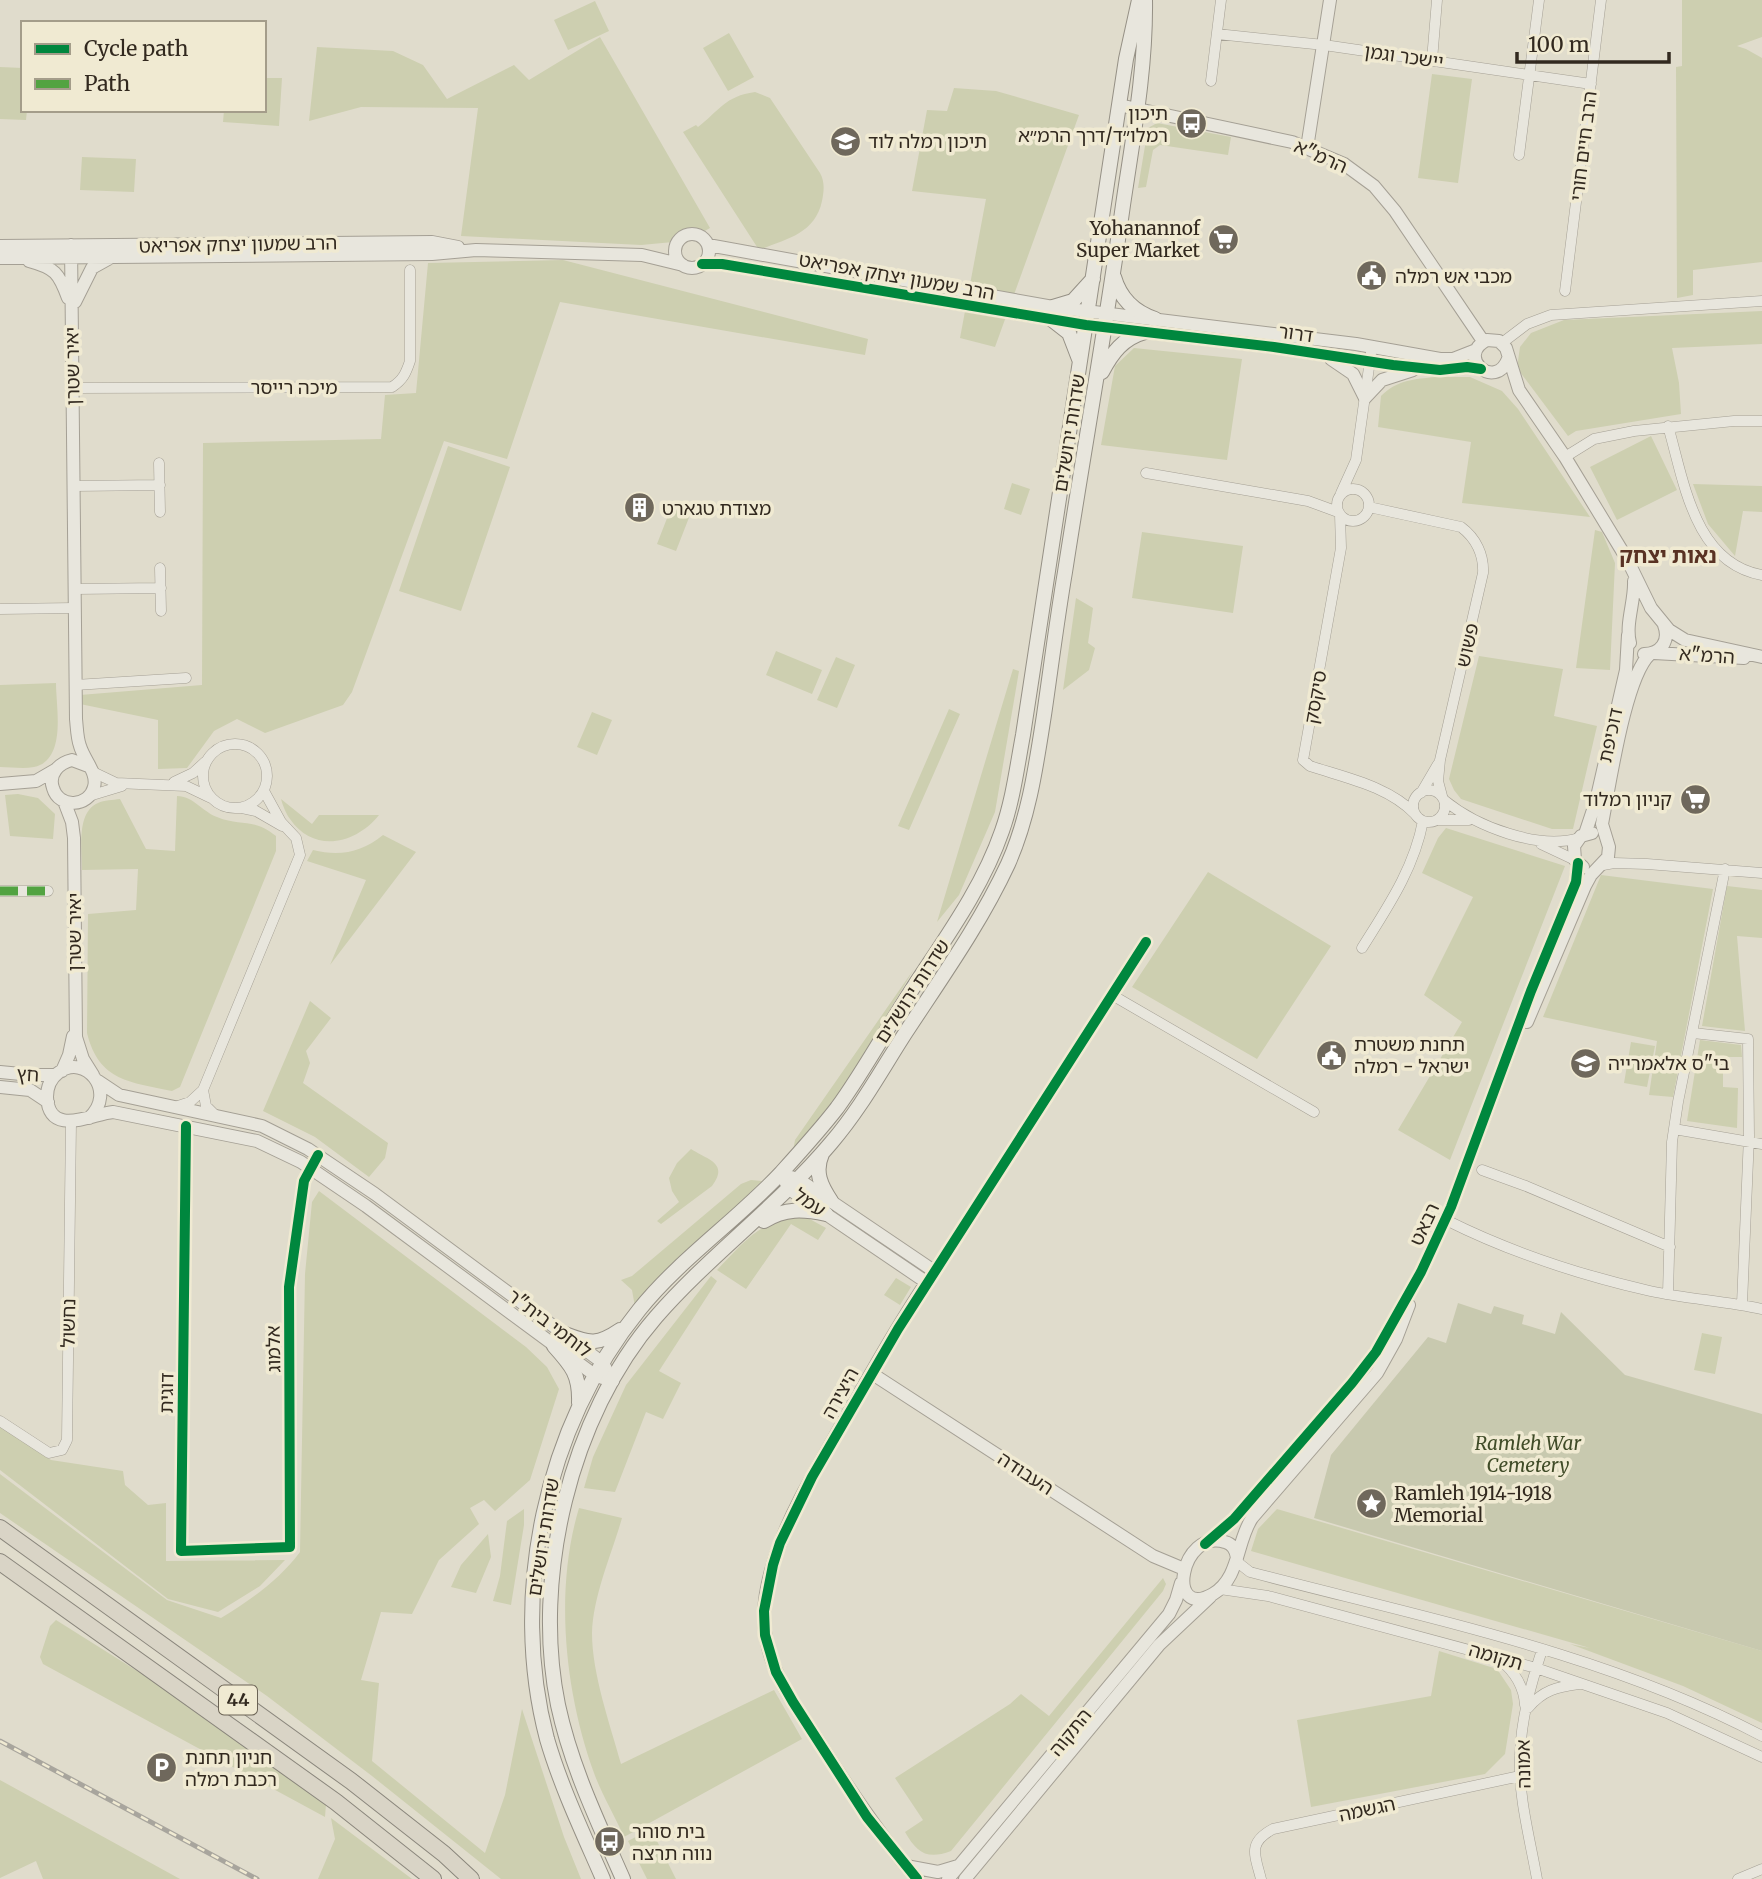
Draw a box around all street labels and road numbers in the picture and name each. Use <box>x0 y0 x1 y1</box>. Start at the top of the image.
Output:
street label: יישכר וגמן <box>1363 39 1445 73</box>
street label: הרב חיים חורי <box>1564 90 1602 202</box>
street label: הרמ"א <box>1291 134 1351 178</box>
street label: הרב שמעון יצחק אפריאט <box>139 230 337 258</box>
street label: הרב שמעון יצחק אפריאט <box>797 247 997 305</box>
street label: דרור <box>1277 319 1315 347</box>
street label: יאיר שטרן <box>59 326 85 406</box>
street label: שדרות ירושלים <box>1048 372 1090 494</box>
street label: מיכה רייסר <box>250 375 338 399</box>
street label: פשוש <box>1450 620 1484 670</box>
street label: הרמ"א <box>1678 641 1736 669</box>
street label: סיקסק <box>1299 668 1331 726</box>
street label: דוכיפת <box>1593 705 1627 765</box>
street label: יאיר שטרן <box>62 893 86 971</box>
street label: שדרות ירושלים <box>869 934 955 1048</box>
street label: חץ <box>16 1061 40 1087</box>
street label: עמל <box>789 1182 831 1222</box>
street label: רבאט <box>1404 1199 1444 1249</box>
street label: לוחמי בית"ר <box>503 1284 597 1363</box>
street label: נחשול <box>56 1298 80 1348</box>
street label: אלמוג <box>261 1325 285 1373</box>
street label: היצירה <box>816 1363 864 1423</box>
street label: דוגית <box>154 1372 178 1414</box>
street label: העבודה <box>994 1446 1058 1500</box>
street label: שדרות ירושלים <box>522 1476 564 1598</box>
street label: תקומה <box>1466 1637 1526 1675</box>
road number: 44 <box>219 1686 257 1714</box>
street label: התקוה <box>1044 1703 1096 1761</box>
street label: אמונה <box>1511 1739 1535 1789</box>
street label: הגשמה <box>1336 1791 1398 1827</box>

